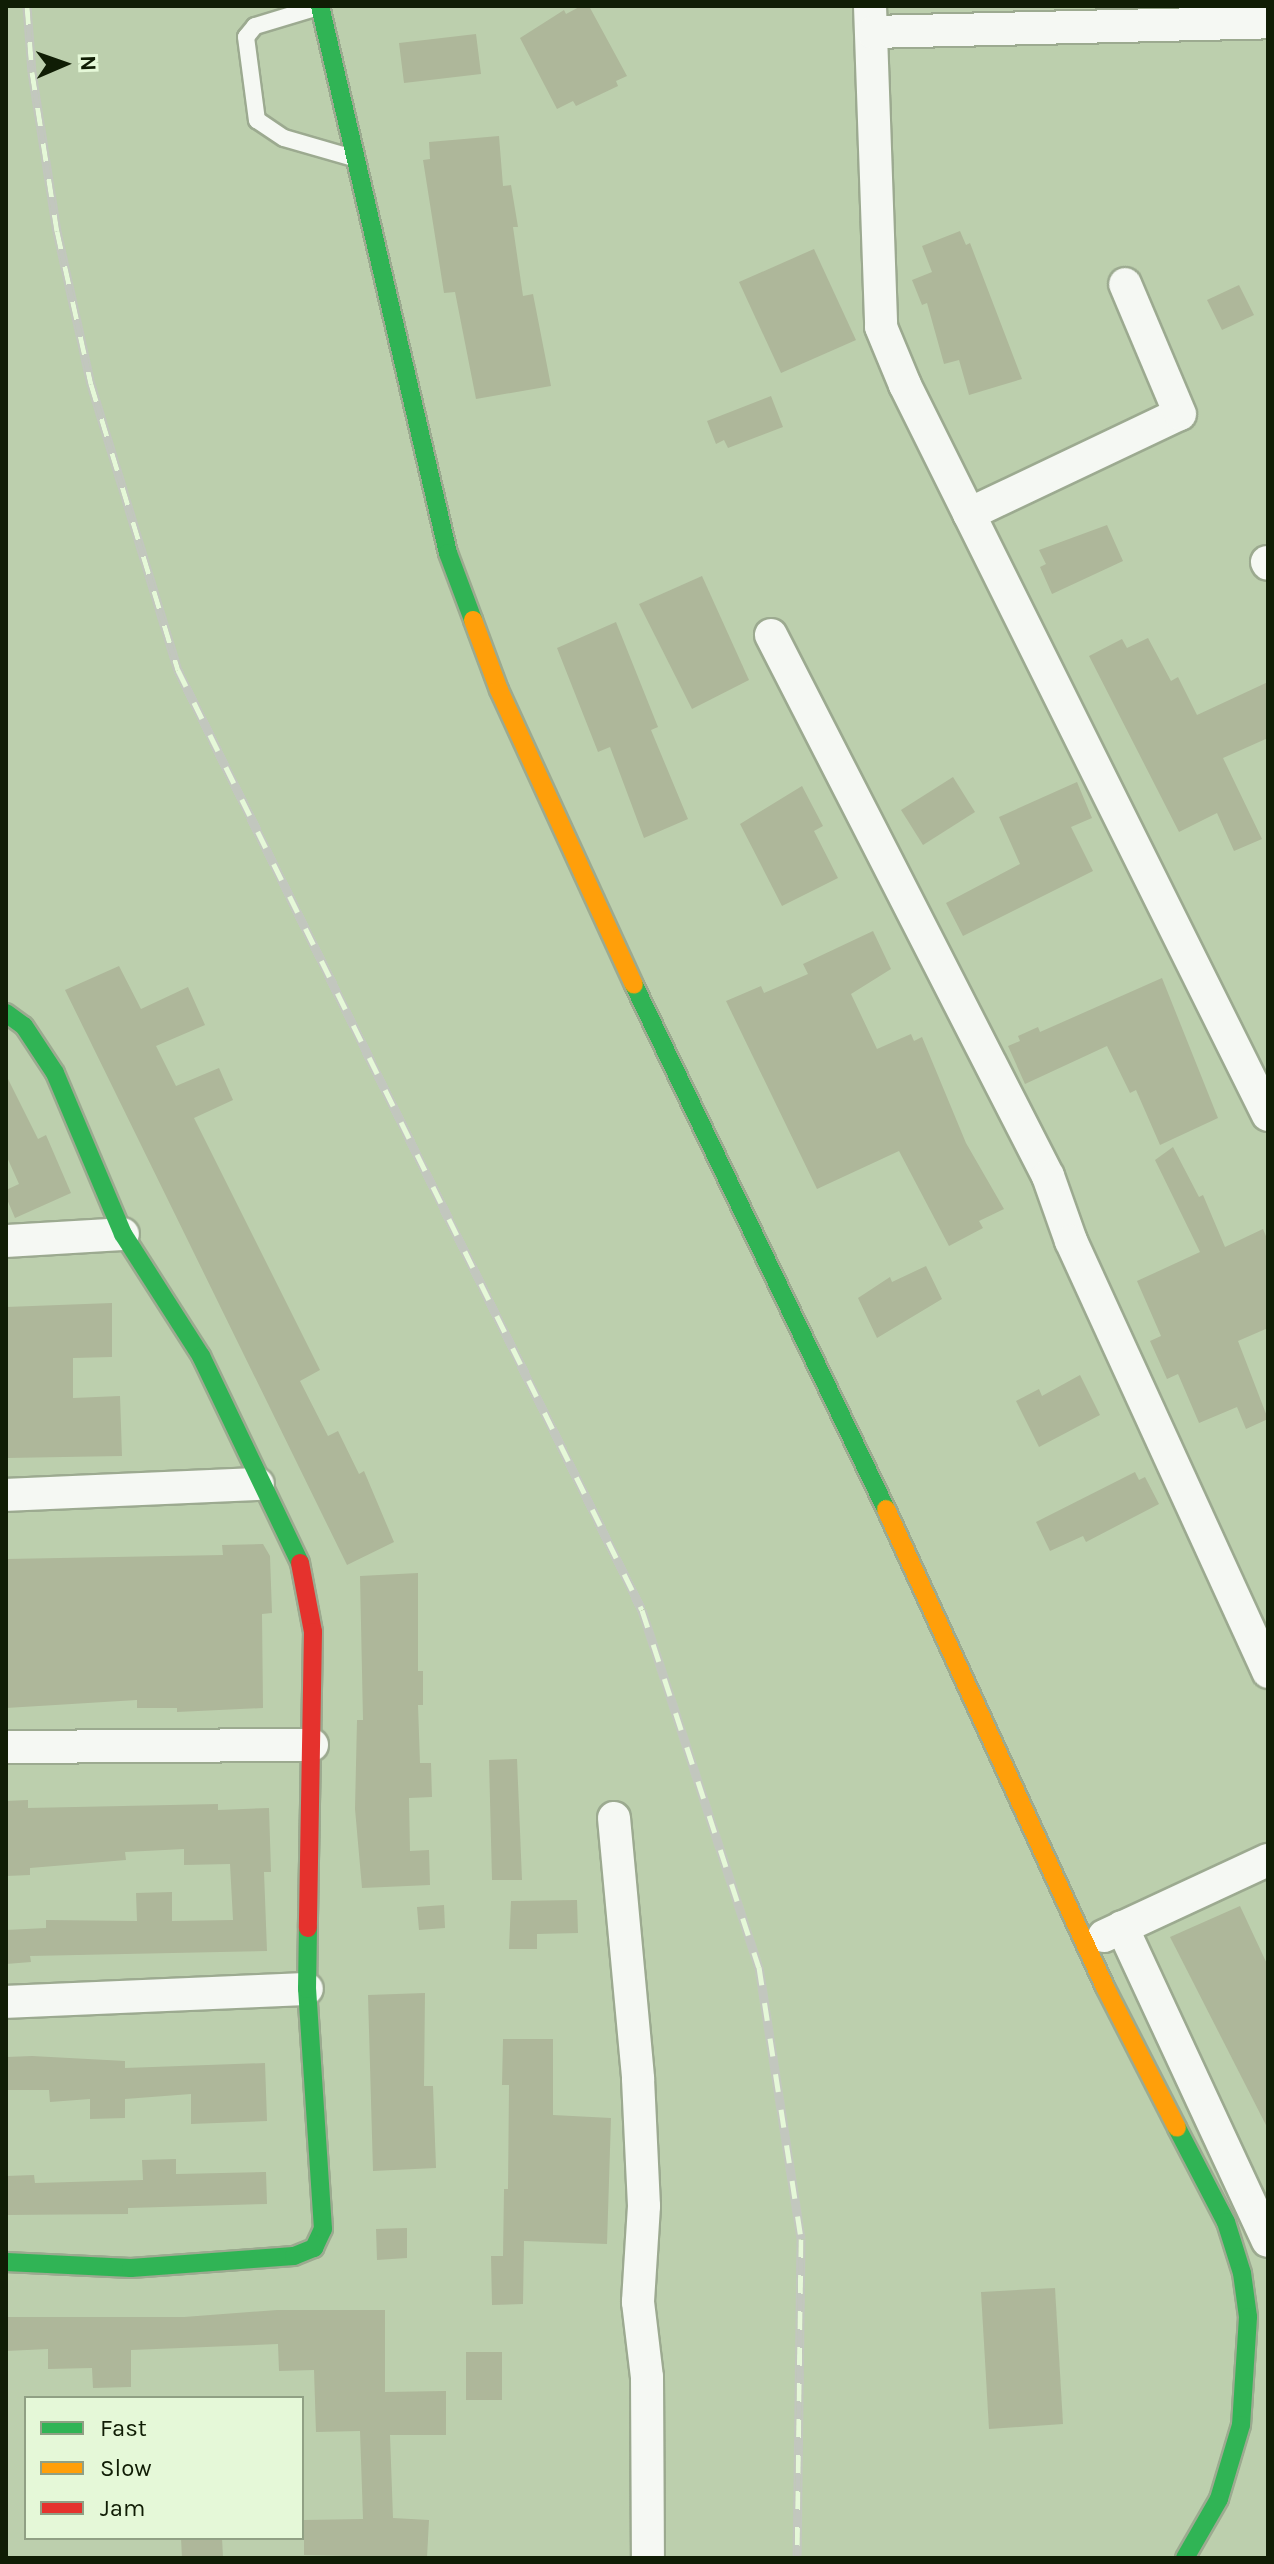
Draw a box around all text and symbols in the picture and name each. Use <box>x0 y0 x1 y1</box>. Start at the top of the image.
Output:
north arrow <box>24 24 104 104</box>
text: N <box>75 55 101 72</box>
legend <box>24 2396 304 2540</box>
text: Fast <box>100 2414 147 2442</box>
text: Slow <box>100 2454 152 2482</box>
text: Jam <box>100 2494 145 2522</box>

